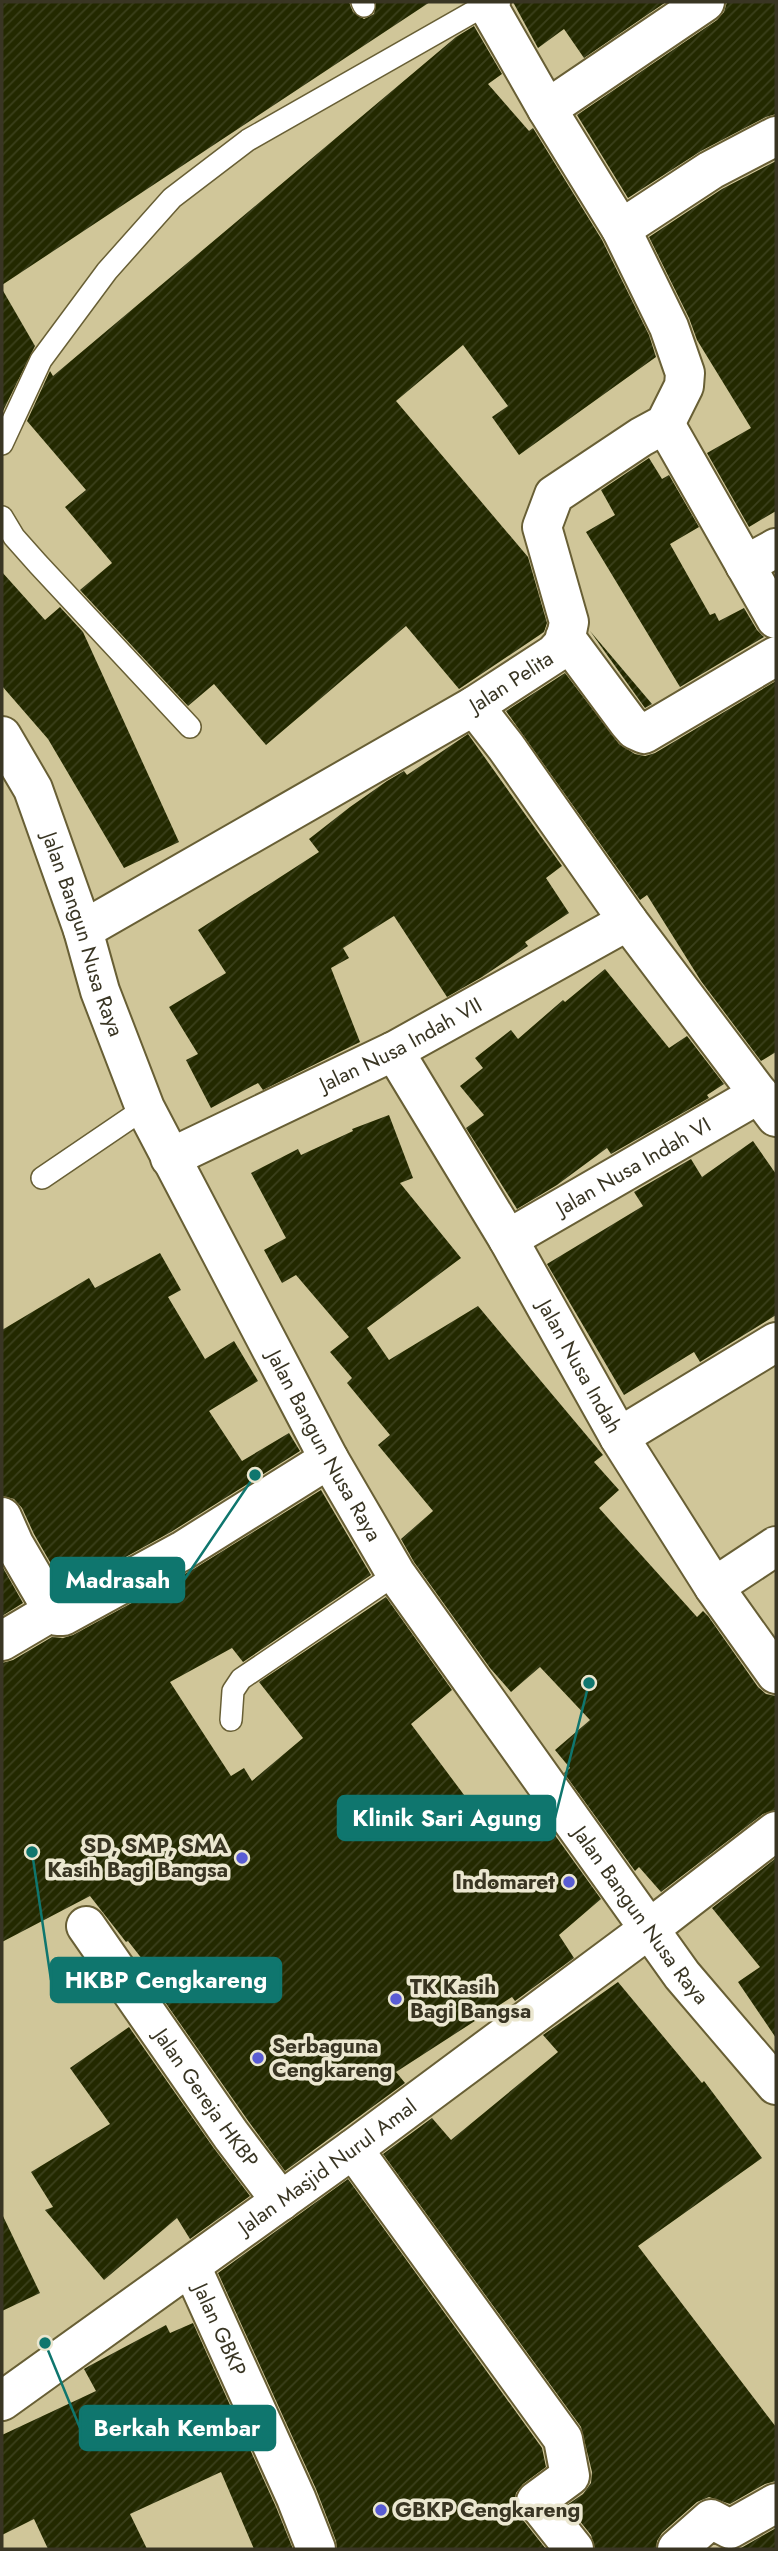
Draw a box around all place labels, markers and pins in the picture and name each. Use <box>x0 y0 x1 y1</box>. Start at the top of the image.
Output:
callout: Madrasah <box>51 1558 184 1602</box>
callout: Klinik Sari Agung <box>338 1796 555 1840</box>
place label: SD, SMP, SMA Kasih Bagi Bangsa <box>47 1831 229 1885</box>
marker: SD, SMP, SMA Kasih Bagi Bangsa <box>234 1850 250 1866</box>
place label: Indomaret <box>455 1867 555 1897</box>
marker: Indomaret <box>561 1874 577 1890</box>
callout: HKBP Cengkareng <box>51 1958 281 2002</box>
place label: TK Kasih Bagi Bangsa <box>410 1972 531 2026</box>
marker: TK Kasih Bagi Bangsa <box>388 1991 404 2007</box>
place label: Serbaguna Cengkareng <box>272 2031 392 2085</box>
marker: Serbaguna Cengkareng <box>250 2050 266 2066</box>
callout: Berkah Kembar <box>80 2406 275 2450</box>
place label: GBKP Cengkareng <box>395 2495 580 2525</box>
marker: GBKP Cengkareng <box>373 2502 389 2518</box>

